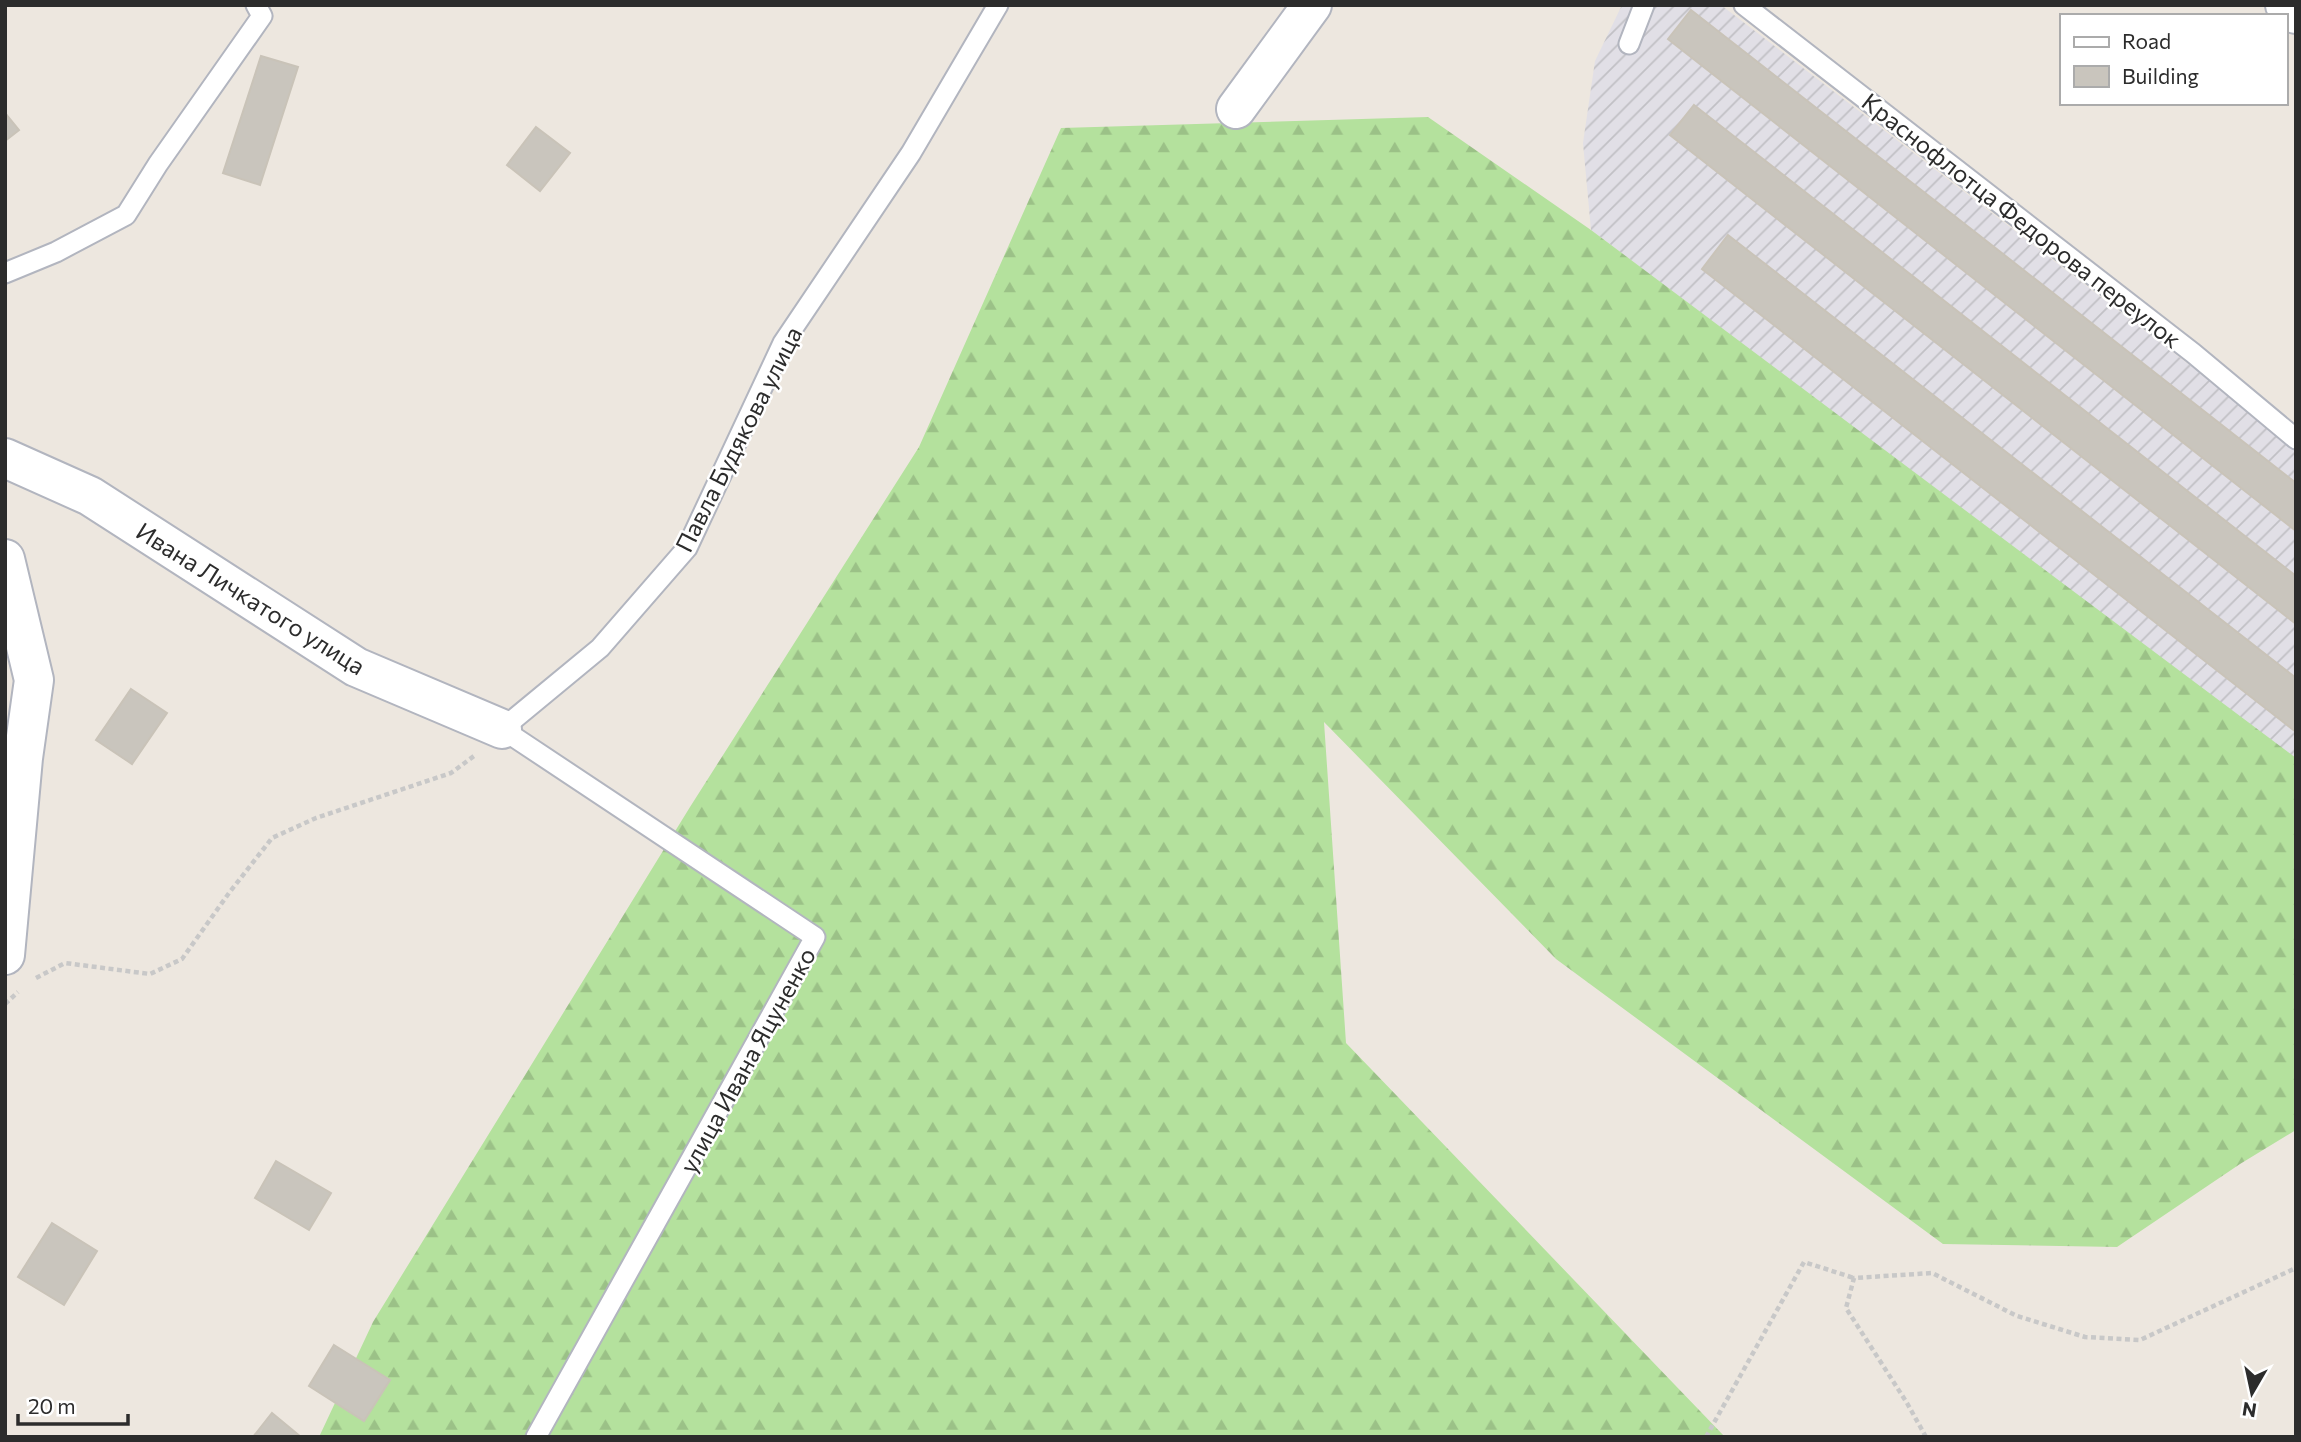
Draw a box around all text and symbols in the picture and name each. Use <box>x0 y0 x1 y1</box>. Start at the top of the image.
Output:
legend <box>2060 14 2287 105</box>
text: Road <box>2122 28 2171 53</box>
text: Building <box>2122 63 2199 88</box>
street label: Краснофлотца Федорова переулок <box>1857 86 2187 354</box>
street label: Павла Будякова улица <box>669 322 807 556</box>
street label: Ивана Личкатого улица <box>131 516 371 680</box>
street label: улица Ивана Яцуненко <box>673 942 821 1178</box>
north arrow <box>2217 1358 2287 1428</box>
scale bar <box>18 1382 128 1426</box>
text: 20 m <box>28 1393 76 1418</box>
text: N <box>2240 1398 2258 1423</box>

